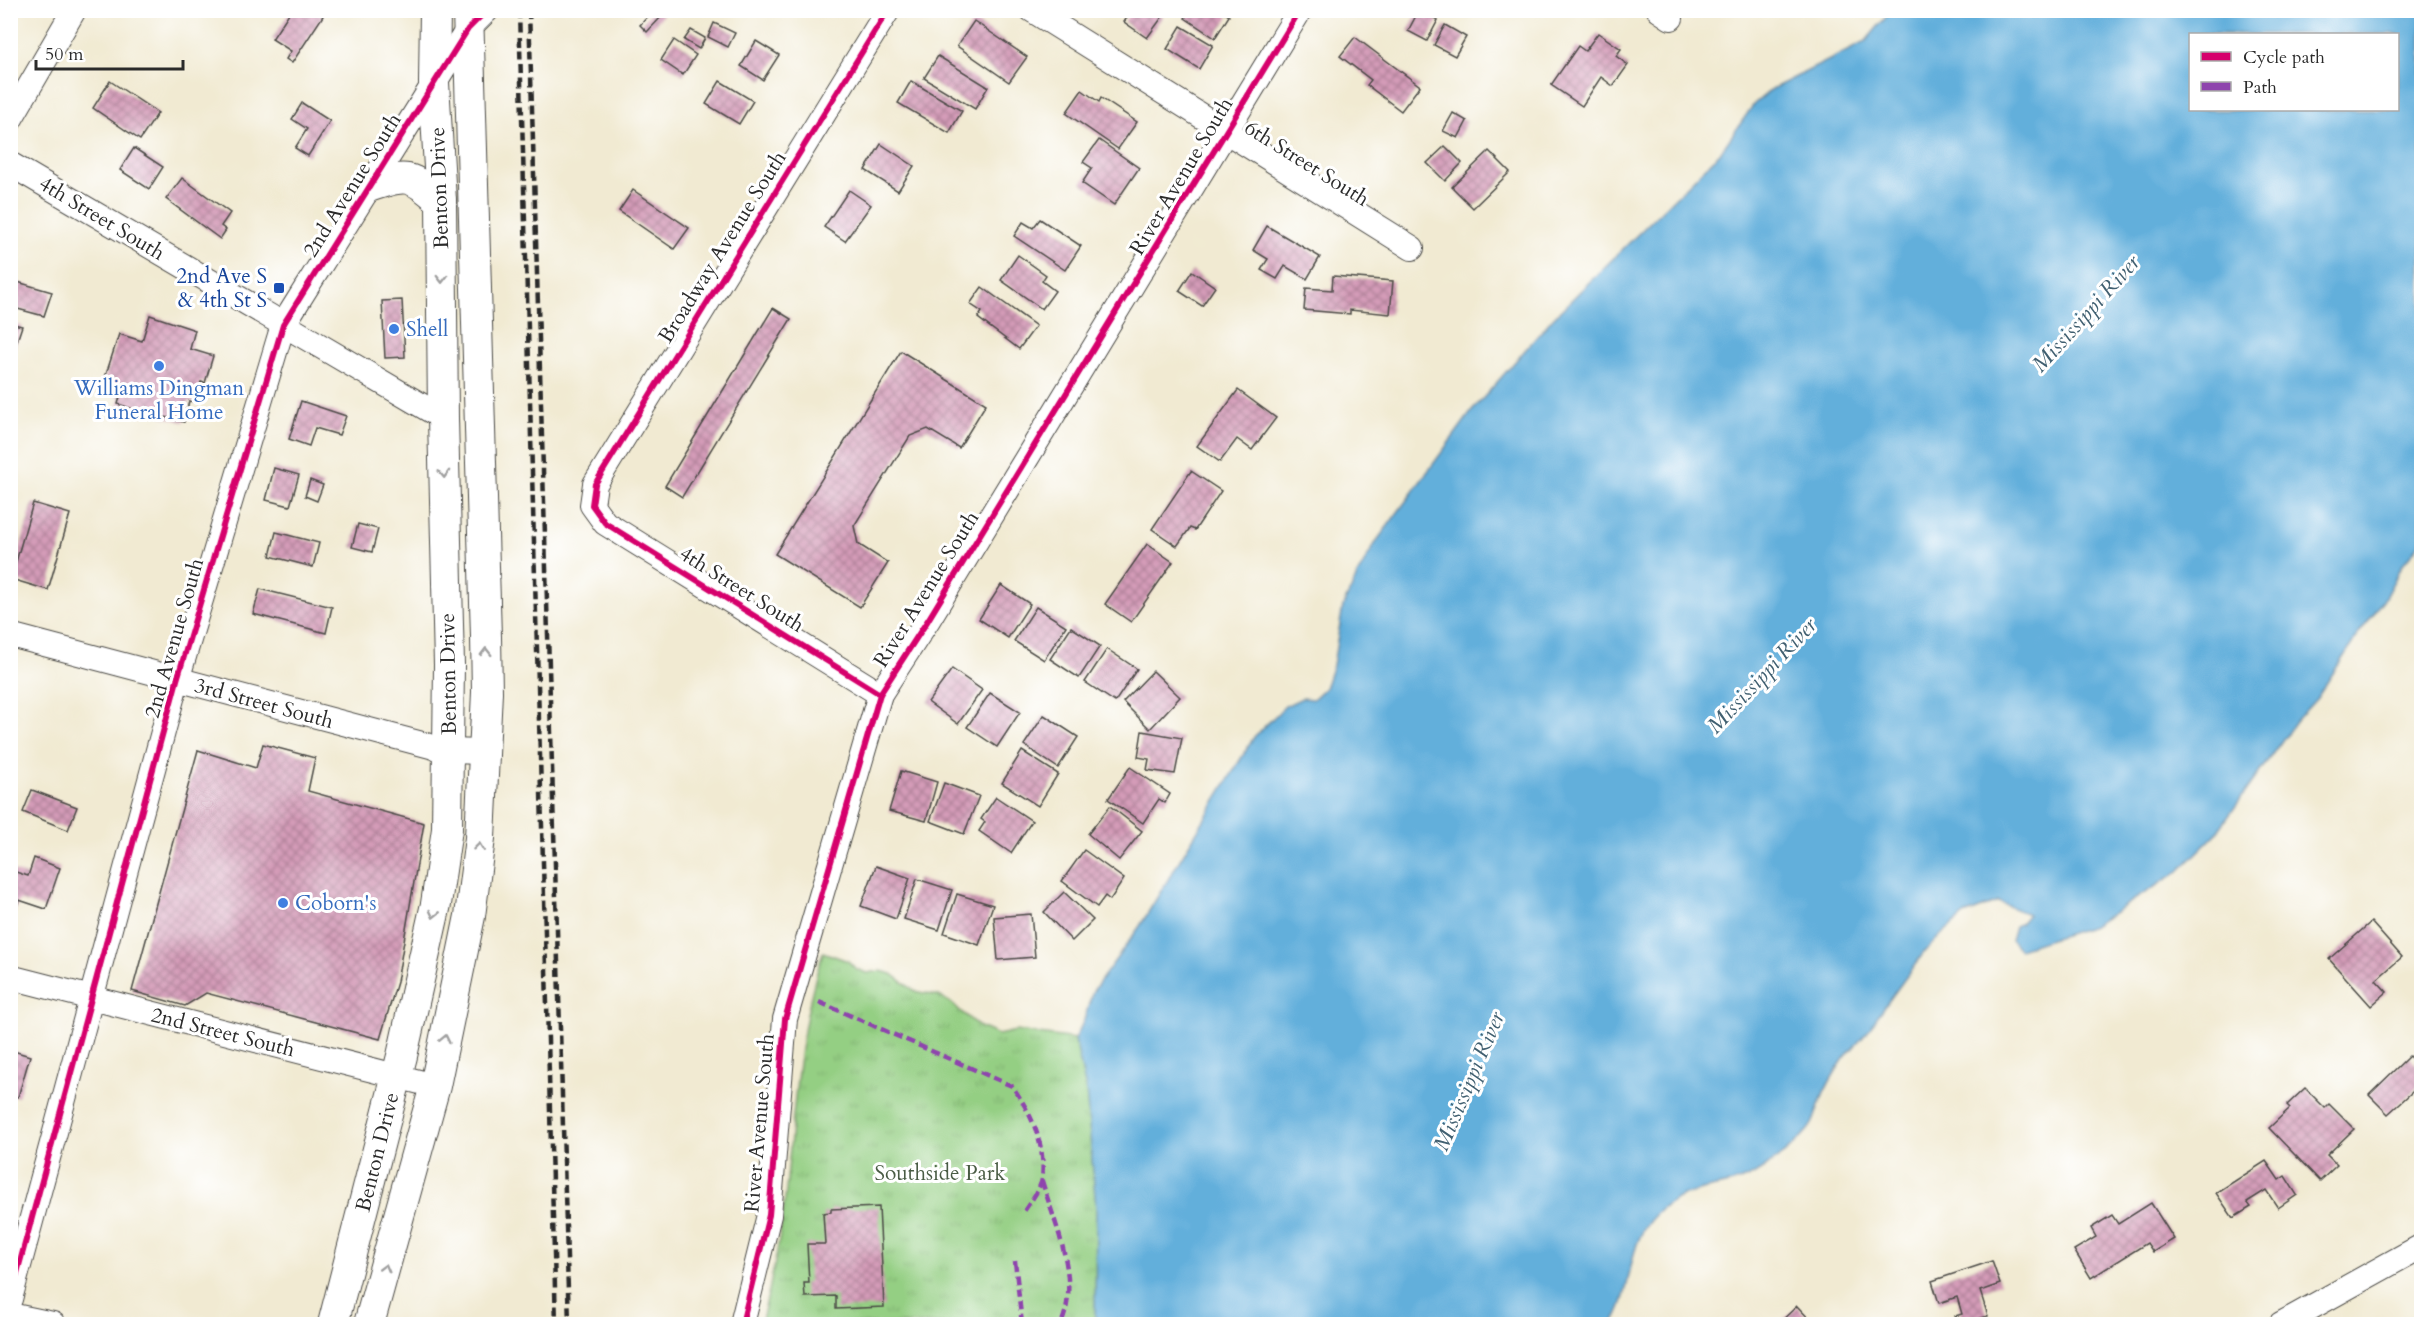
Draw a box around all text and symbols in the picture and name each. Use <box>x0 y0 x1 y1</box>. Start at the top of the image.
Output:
scale bar <box>36 33 183 71</box>
legend <box>2189 33 2399 111</box>
text: 50 m <box>45 42 84 67</box>
text: Cycle path <box>2243 45 2325 70</box>
text: Path <box>2243 75 2277 100</box>
street label: River Avenue South <box>1123 92 1240 261</box>
street label: 2nd Avenue South <box>296 107 409 263</box>
street label: 6th Street South <box>1239 113 1375 214</box>
street label: Benton Drive <box>423 126 456 249</box>
street label: Broadway Avenue South <box>651 145 794 349</box>
street label: 4th Street South <box>33 169 171 268</box>
water label: Mississippi River <box>2025 248 2147 379</box>
place label: 2nd Ave S & 4th St S <box>176 262 267 315</box>
one-way arrow <box>436 274 448 283</box>
marker: 2nd Ave S & 4th St S <box>272 281 286 295</box>
place label: Shell <box>406 315 448 344</box>
marker: Shell <box>387 322 401 336</box>
marker: Williams Dingman Funeral Home <box>152 359 166 373</box>
place label: Williams Dingman Funeral Home <box>73 374 244 427</box>
one-way arrow <box>438 469 451 478</box>
street label: River Avenue South <box>867 505 986 673</box>
street label: 4th Street South <box>674 539 810 640</box>
street label: 2nd Avenue South <box>138 554 211 721</box>
water label: Mississippi River <box>1700 611 1824 740</box>
street label: Benton Drive <box>433 613 464 735</box>
one-way arrow <box>480 648 492 657</box>
street label: 3rd Street South <box>191 671 337 736</box>
one-way arrow <box>472 842 485 852</box>
place label: Coborn's <box>295 889 376 918</box>
marker: Coborn's <box>276 896 290 910</box>
one-way arrow <box>428 908 441 918</box>
street label: 2nd Street South <box>148 1001 298 1064</box>
water label: Mississippi River <box>1426 1006 1512 1156</box>
street label: River Avenue South <box>737 1032 782 1214</box>
one-way arrow <box>437 1034 450 1044</box>
street label: Benton Drive <box>349 1089 406 1215</box>
park label: Southside Park <box>874 1159 1006 1188</box>
one-way arrow <box>377 1263 390 1273</box>

